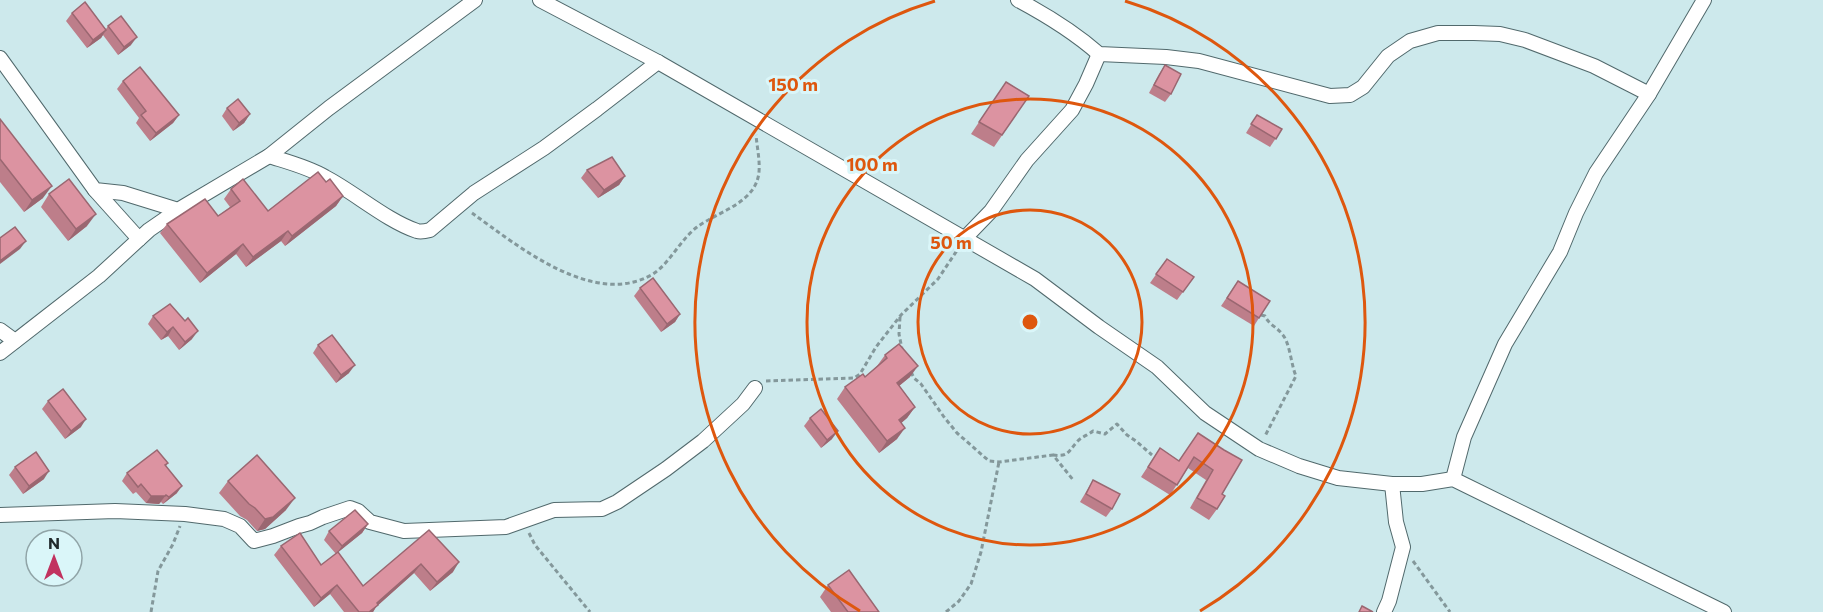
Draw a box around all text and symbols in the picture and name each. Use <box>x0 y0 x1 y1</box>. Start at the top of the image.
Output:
text: 150 m <box>768 73 818 95</box>
text: 100 m <box>846 153 898 175</box>
text: 50 m <box>930 231 972 253</box>
centre of rings <box>1020 312 1040 332</box>
north arrow <box>24 528 84 588</box>
text: N <box>48 533 60 552</box>

